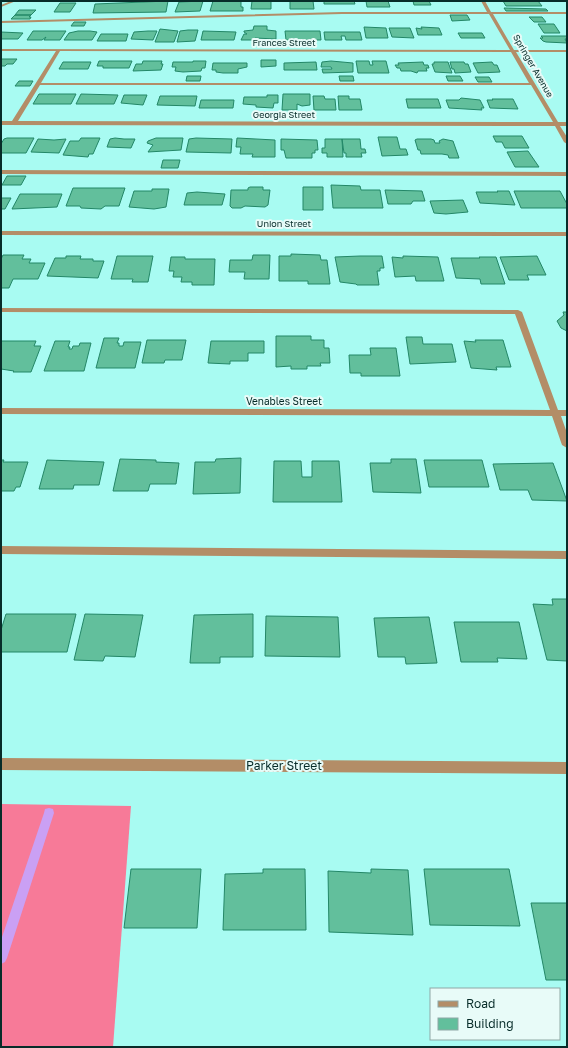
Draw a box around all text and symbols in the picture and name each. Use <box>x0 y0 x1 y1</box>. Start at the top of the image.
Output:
street label: Springer Avenue <box>511 32 556 99</box>
street label: Frances Street <box>252 37 316 48</box>
street label: Georgia Street <box>253 109 316 120</box>
street label: Union Street <box>257 218 312 229</box>
street label: Venables Street <box>246 395 322 407</box>
street label: Parker Street <box>246 758 322 773</box>
legend <box>430 988 560 1040</box>
text: Road <box>466 996 495 1011</box>
text: Building <box>466 1016 514 1031</box>

